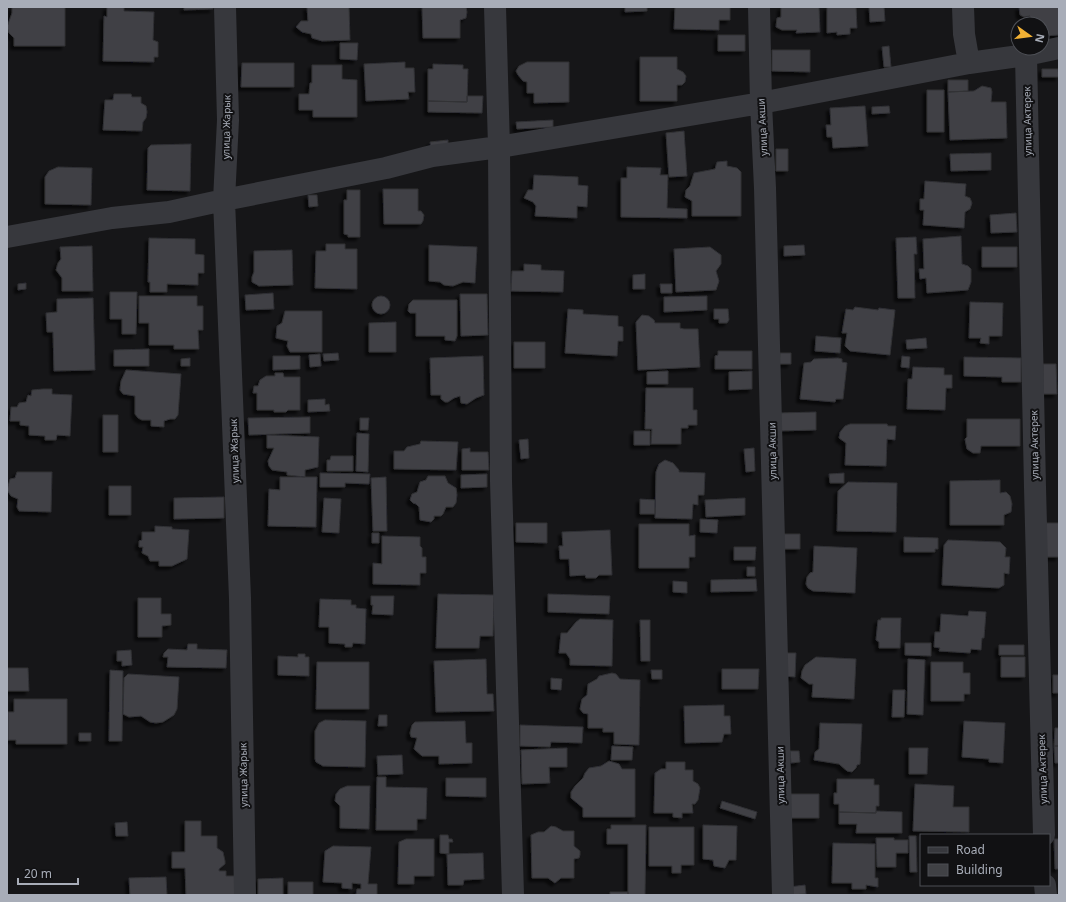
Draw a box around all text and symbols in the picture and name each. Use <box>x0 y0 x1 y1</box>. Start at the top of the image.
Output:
north arrow <box>1010 16 1050 56</box>
text: N <box>1032 32 1049 45</box>
street label: улица Актерек <box>1019 85 1035 156</box>
street label: улица Жарык <box>218 94 234 159</box>
street label: улица Акши <box>753 98 771 156</box>
street label: улица Актерек <box>1026 409 1042 480</box>
street label: улица Жарык <box>226 418 242 483</box>
street label: улица Акши <box>764 422 780 480</box>
street label: улица Актерек <box>1034 733 1050 804</box>
street label: улица Жарык <box>235 742 251 807</box>
street label: улица Акши <box>772 746 788 804</box>
legend <box>920 834 1050 886</box>
text: Road <box>956 841 985 858</box>
scale bar <box>18 860 78 886</box>
text: Building <box>956 861 1003 878</box>
text: 20 m <box>24 865 52 882</box>

